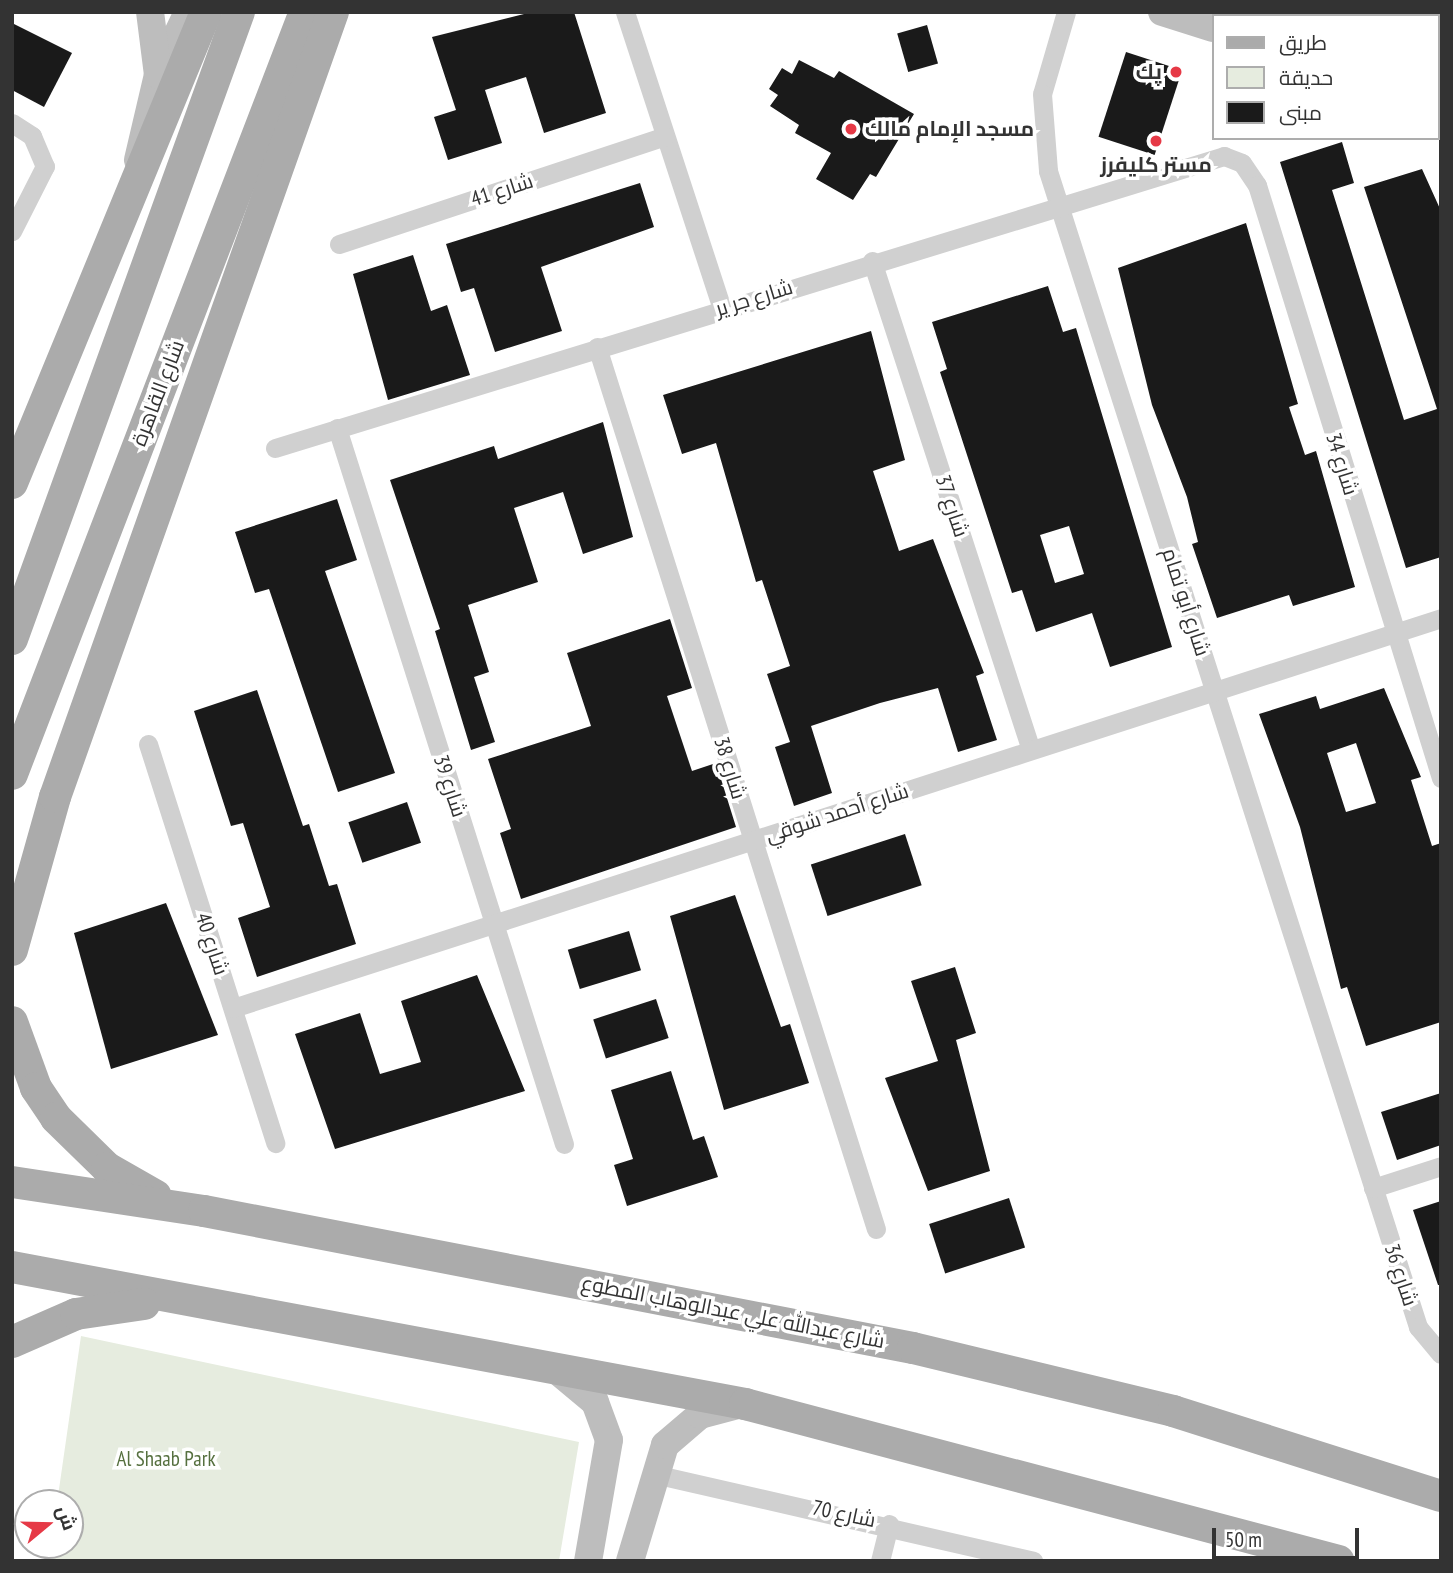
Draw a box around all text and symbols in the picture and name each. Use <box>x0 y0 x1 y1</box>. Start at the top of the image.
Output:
legend <box>1212 14 1439 140</box>
text: طريق <box>1279 29 1327 56</box>
place label: پك <box>1136 59 1162 85</box>
marker: پك <box>1168 64 1184 80</box>
text: حديقة <box>1279 64 1333 91</box>
text: مبنى <box>1279 99 1322 126</box>
place label: مسجد الإمام مالك <box>865 116 1034 142</box>
marker: مسجد الإمام مالك <box>843 121 859 137</box>
marker: مستر كليفرز <box>1148 133 1164 149</box>
place label: مستر كليفرز <box>1100 152 1212 178</box>
street label: شارع 41 <box>468 168 536 212</box>
street label: شارع جر ير <box>712 274 796 322</box>
street label: شارع القاهرة <box>126 336 190 450</box>
street label: شارع 34 <box>1321 430 1363 498</box>
street label: شارع 37 <box>930 472 974 540</box>
street label: شارع أبو تمام <box>1157 545 1215 659</box>
street label: شارع 38 <box>709 734 751 802</box>
street label: شارع 39 <box>428 752 472 820</box>
street label: شارع أحمد شوقي <box>762 778 912 848</box>
street label: شارع 40 <box>190 910 234 978</box>
street label: شارع 36 <box>1379 1241 1423 1309</box>
street label: شارع عبدالله علي عبدالوهاب المطوع <box>579 1270 887 1354</box>
park label: Al Shaab Park <box>116 1446 216 1472</box>
north arrow <box>14 1489 84 1559</box>
street label: شارع 70 <box>810 1495 878 1533</box>
text: ش <box>52 1502 82 1533</box>
scale bar <box>1215 1514 1362 1558</box>
text: 50 m <box>1225 1526 1262 1553</box>

